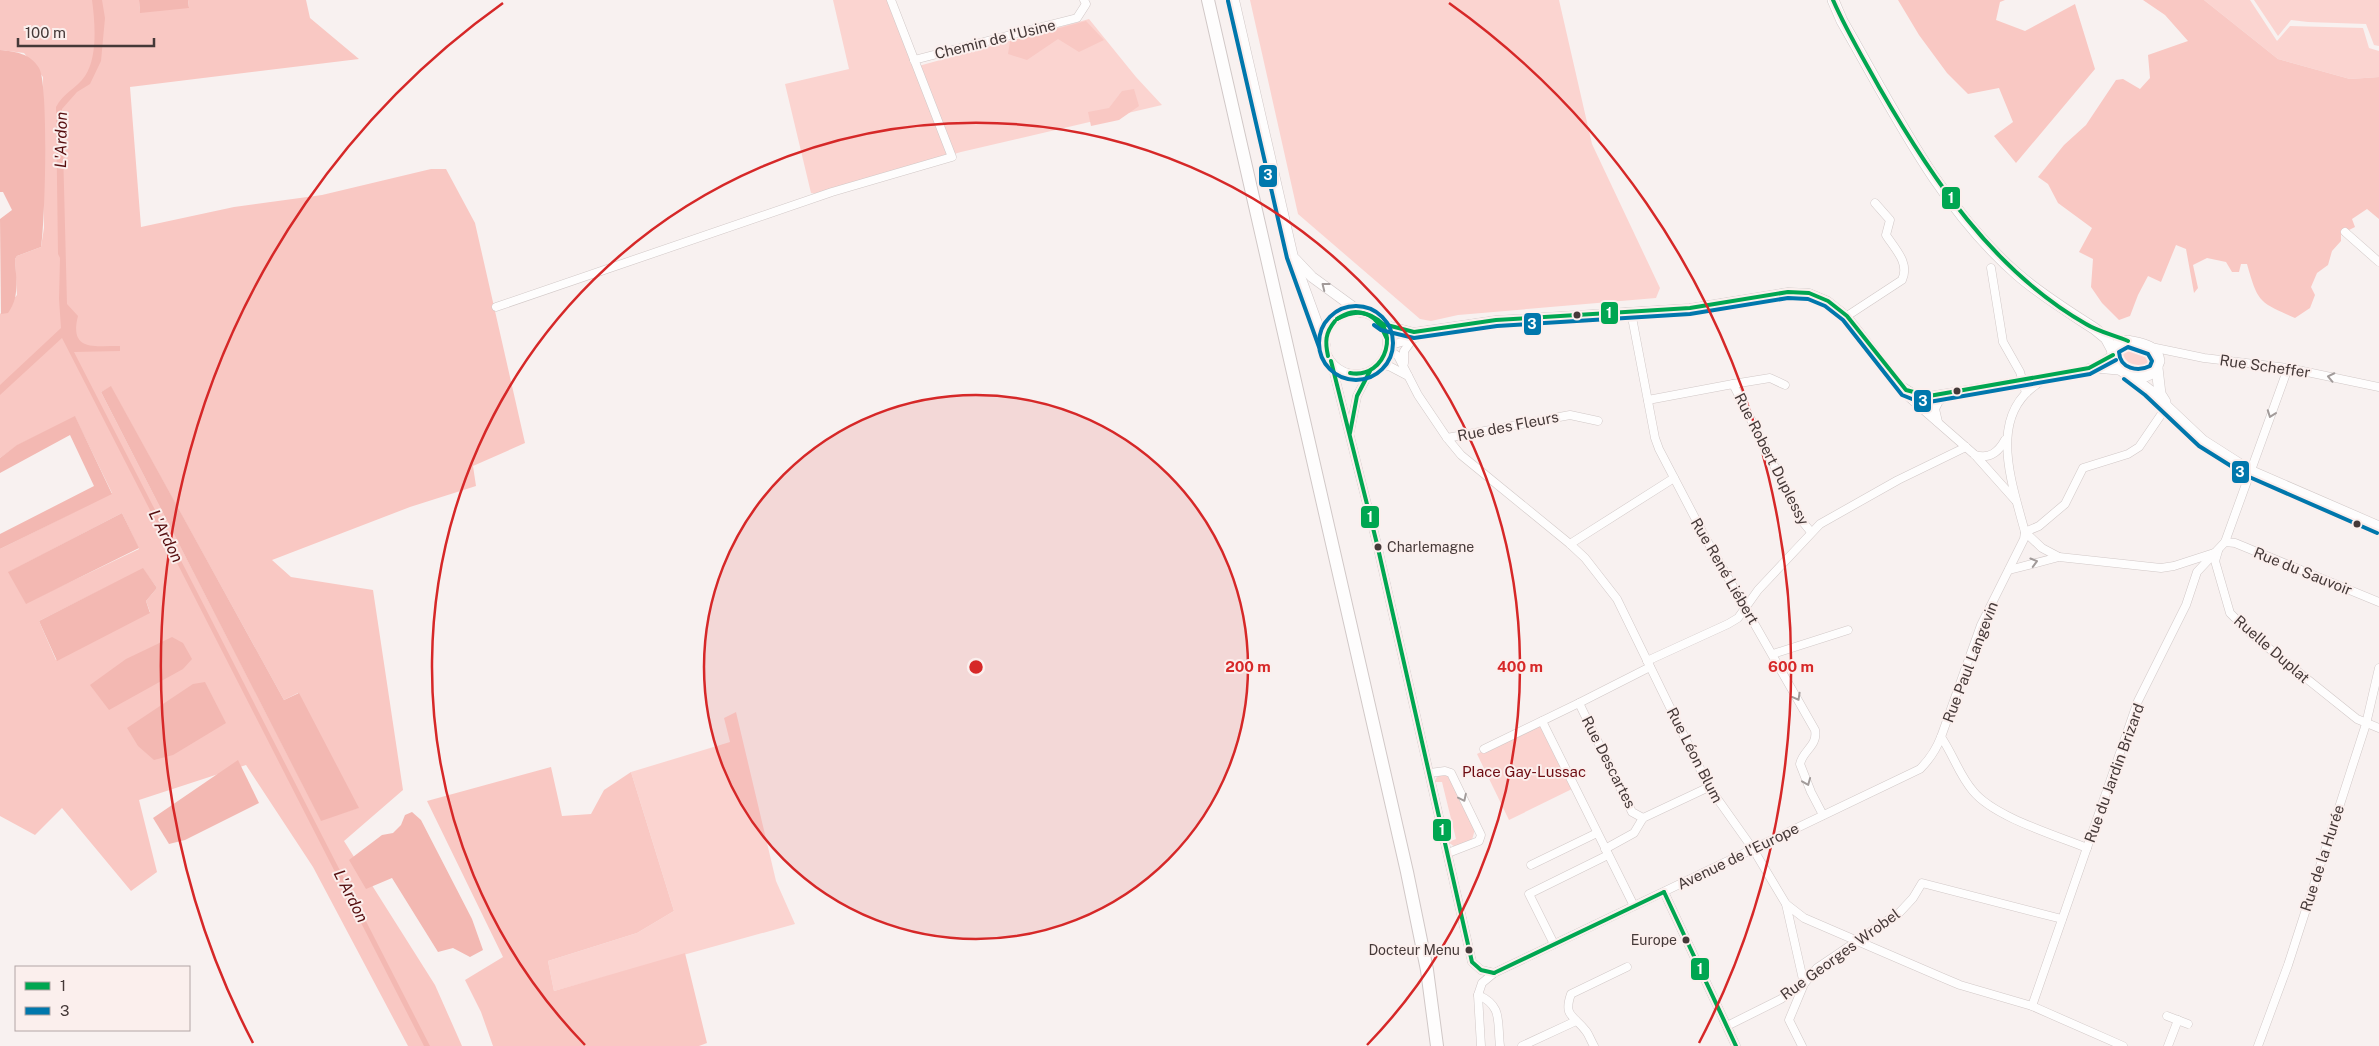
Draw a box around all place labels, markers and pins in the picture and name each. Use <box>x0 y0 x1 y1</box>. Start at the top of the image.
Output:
unlabelled marker <box>1572 310 1582 320</box>
unlabelled marker <box>1952 386 1962 396</box>
unlabelled marker <box>2352 519 2362 529</box>
place label: Charlemagne <box>1387 539 1474 555</box>
marker: Charlemagne <box>1373 542 1383 552</box>
centre of rings <box>967 658 985 676</box>
place label: Europe <box>1631 932 1677 948</box>
marker: Europe <box>1681 935 1691 945</box>
place label: Docteur Menu <box>1368 942 1460 958</box>
marker: Docteur Menu <box>1464 945 1474 955</box>

